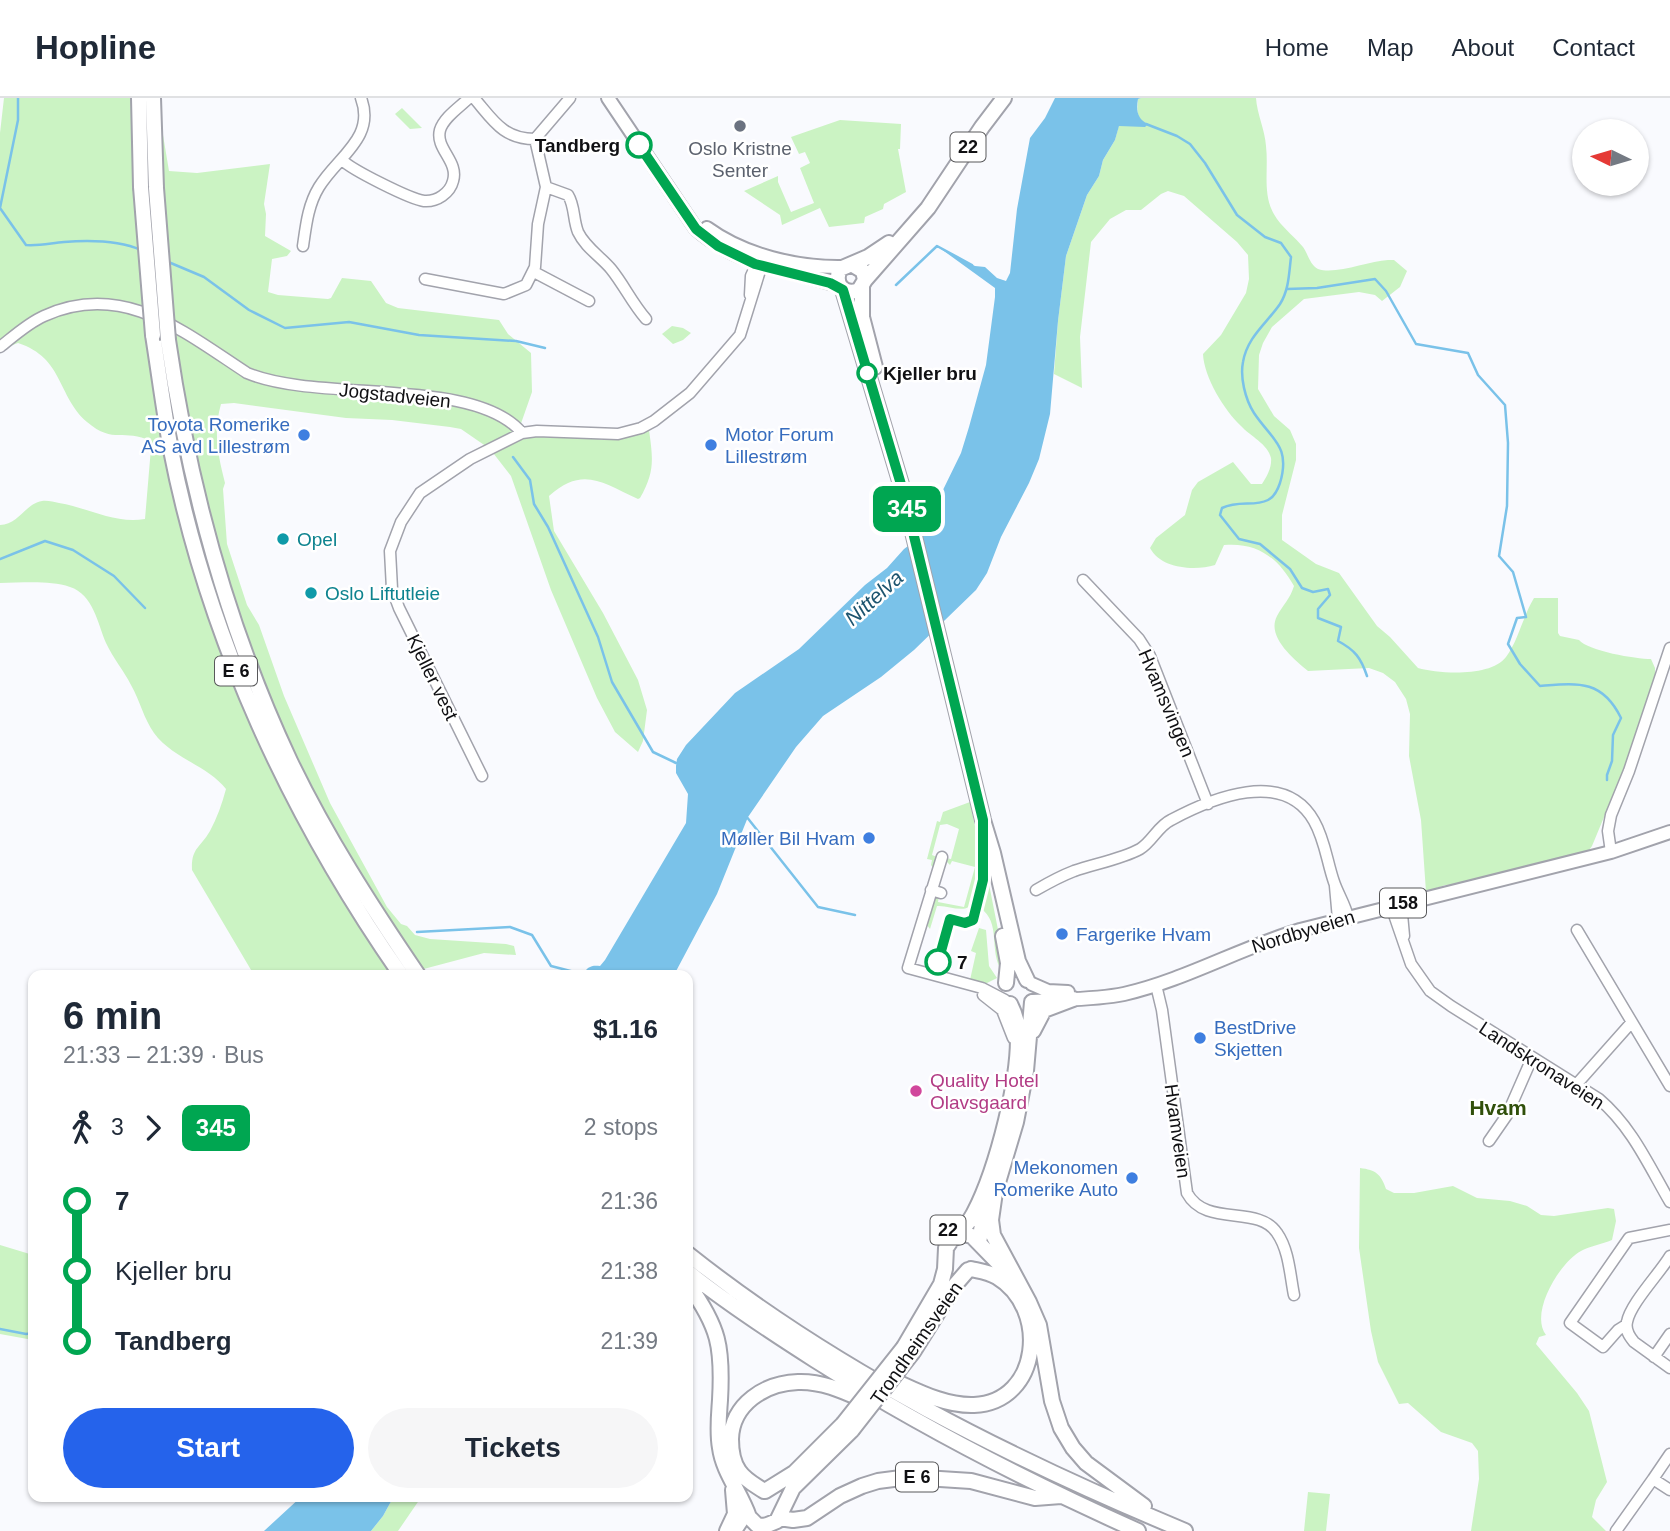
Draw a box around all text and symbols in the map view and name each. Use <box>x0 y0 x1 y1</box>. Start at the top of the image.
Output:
text: Hopline <box>35 29 156 66</box>
text: Home <box>1265 34 1329 61</box>
text: Map <box>1367 34 1414 61</box>
text: About <box>1452 34 1514 61</box>
text: Contact <box>1552 34 1635 61</box>
marker: Oslo Kristne Senter <box>732 118 748 134</box>
north arrow <box>1572 119 1648 196</box>
map controls <box>1572 119 1649 196</box>
marker: Tandberg <box>626 132 652 158</box>
road number: 22 <box>950 132 986 162</box>
place label: Tandberg <box>535 135 620 156</box>
place label: Oslo Kristne Senter <box>688 138 792 181</box>
marker: Kjeller bru <box>857 363 877 383</box>
place label: Kjeller bru <box>883 363 977 384</box>
street label: Jogstadveien <box>338 379 452 412</box>
place label: Toyota Romerike AS avd Lillestrøm <box>141 414 290 457</box>
place label: Motor Forum Lillestrøm <box>725 424 834 467</box>
marker: Toyota Romerike AS avd Lillestrøm <box>296 427 312 443</box>
marker: Motor Forum Lillestrøm <box>703 437 719 453</box>
line badge: 345 <box>867 486 947 532</box>
text: 345 <box>887 495 927 522</box>
place label: Opel <box>297 529 337 550</box>
marker: Opel <box>275 531 291 547</box>
water label: Nittelva <box>840 566 907 630</box>
place label: Oslo Liftutleie <box>325 583 440 604</box>
marker: Oslo Liftutleie <box>303 585 319 601</box>
street label: Kjeller vest <box>403 631 463 724</box>
street label: Hvamsvingen <box>1134 646 1199 760</box>
road number: E 6 <box>215 656 257 686</box>
place label: Møller Bil Hvam <box>721 828 855 849</box>
marker: Møller Bil Hvam <box>861 830 877 846</box>
road number: 158 <box>1380 888 1426 918</box>
street label: Nordbyveien <box>1249 906 1357 957</box>
place label: Fargerike Hvam <box>1076 924 1211 945</box>
marker: Fargerike Hvam <box>1054 926 1070 942</box>
marker: 7 <box>925 949 951 975</box>
place label: 7 <box>957 952 968 973</box>
text: 6 min <box>63 995 162 1037</box>
text: $1.16 <box>593 1014 658 1044</box>
place label: BestDrive Skjetten <box>1214 1017 1296 1060</box>
street label: Landskronaveien <box>1475 1017 1608 1114</box>
marker: BestDrive Skjetten <box>1192 1030 1208 1046</box>
text: 21:33 – 21:39 · Bus <box>63 1042 264 1068</box>
place label: Quality Hotel Olavsgaard <box>930 1070 1039 1113</box>
marker: Quality Hotel Olavsgaard <box>908 1083 924 1099</box>
street label: Hvamveien <box>1160 1083 1195 1180</box>
district label: Hvam <box>1469 1096 1527 1119</box>
icon: walk <box>63 1109 101 1147</box>
icon: forward <box>134 1109 172 1147</box>
text: 3 <box>111 1114 124 1140</box>
text: 345 <box>196 1114 236 1141</box>
text: 2 stops <box>584 1114 658 1140</box>
place label: Mekonomen Romerike Auto <box>993 1157 1118 1200</box>
marker: Mekonomen Romerike Auto <box>1124 1170 1140 1186</box>
text: 7 <box>115 1186 129 1216</box>
text: 21:36 <box>600 1188 658 1214</box>
road number: 22 <box>930 1216 965 1245</box>
text: Kjeller bru <box>115 1256 232 1286</box>
text: 21:38 <box>600 1258 658 1284</box>
street label: Trondheimsveien <box>866 1278 967 1409</box>
text: Tandberg <box>115 1326 232 1356</box>
text: 21:39 <box>600 1328 658 1354</box>
button: Start <box>63 1408 354 1488</box>
button: Tickets <box>368 1408 658 1488</box>
road number: E 6 <box>896 1462 938 1492</box>

